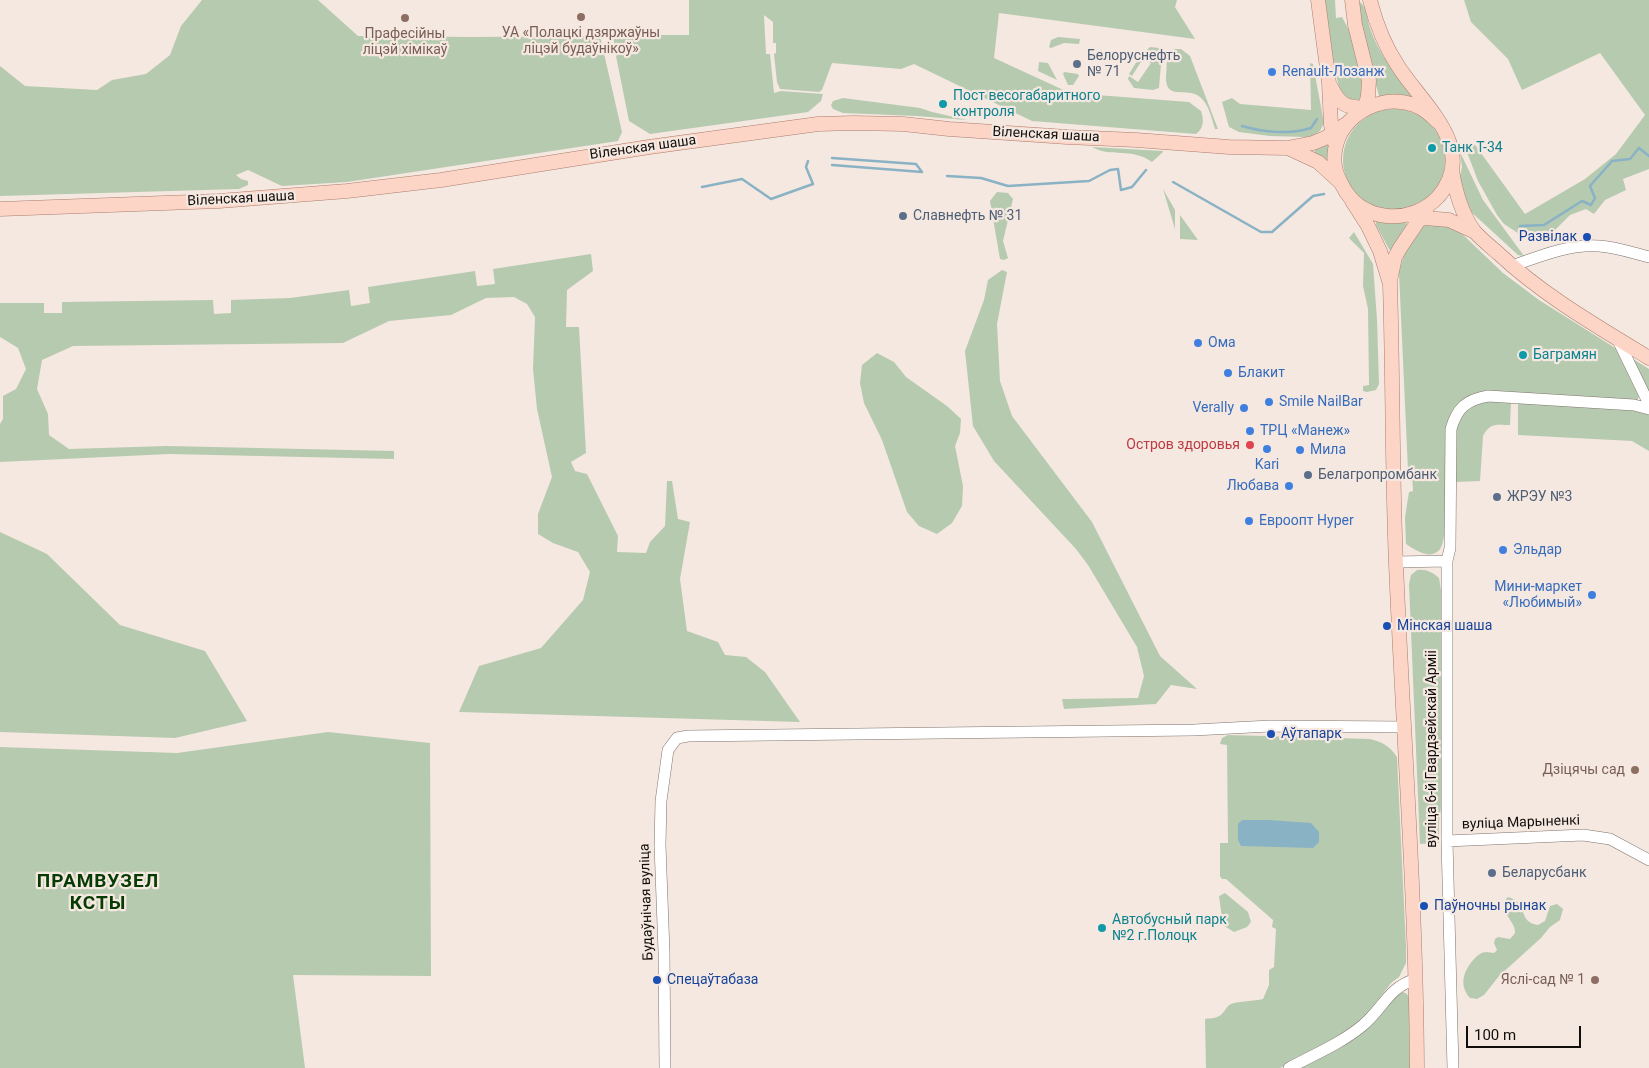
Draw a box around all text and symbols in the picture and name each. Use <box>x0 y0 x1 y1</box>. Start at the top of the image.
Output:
marker: УА «Полацкі дзяржаўны ліцэй будаўнікоў» <box>575 11 587 23</box>
marker: Прафесійны ліцэй хімікаў <box>399 12 411 24</box>
place label: УА «Полацкі дзяржаўны ліцэй будаўнікоў» <box>502 25 660 58</box>
place label: Прафесійны ліцэй хімікаў <box>363 26 447 58</box>
place label: Белоруснефть № 71 <box>1087 48 1180 80</box>
marker: Белоруснефть № 71 <box>1071 58 1083 70</box>
place label: Renault-Лозанж <box>1282 64 1384 80</box>
marker: Renault-Лозанж <box>1266 66 1278 78</box>
place label: Пост весогабаритного контроля <box>953 88 1101 120</box>
marker: Пост весогабаритного контроля <box>937 98 949 110</box>
street label: Віленская шаша <box>992 124 1100 146</box>
street label: Віленская шаша <box>589 132 697 164</box>
place label: Танк Т-34 <box>1442 140 1503 156</box>
marker: Танк Т-34 <box>1426 142 1438 154</box>
street label: Віленская шаша <box>187 188 295 210</box>
place label: Славнефть № 31 <box>913 208 1022 224</box>
marker: Славнефть № 31 <box>897 210 909 222</box>
place label: Развілак <box>1519 229 1577 245</box>
marker: Развілак <box>1581 231 1593 243</box>
place label: Ома <box>1208 335 1236 351</box>
marker: Ома <box>1192 337 1204 349</box>
place label: Баграмян <box>1533 347 1597 363</box>
marker: Баграмян <box>1517 349 1529 361</box>
place label: Блакит <box>1238 365 1285 381</box>
marker: Блакит <box>1222 367 1234 379</box>
place label: Smile NailBar <box>1279 394 1363 410</box>
marker: Smile NailBar <box>1263 396 1275 408</box>
place label: Verally <box>1192 400 1234 416</box>
marker: Verally <box>1238 402 1250 414</box>
place label: ТРЦ «Манеж» <box>1260 423 1350 439</box>
marker: ТРЦ «Манеж» <box>1244 425 1256 437</box>
place label: Остров здоровья <box>1126 437 1240 453</box>
marker: Остров здоровья <box>1244 439 1256 451</box>
place label: Мила <box>1310 442 1346 458</box>
marker: Kari <box>1261 443 1273 455</box>
marker: Мила <box>1294 444 1306 456</box>
place label: Kari <box>1255 457 1279 473</box>
place label: Белагропромбанк <box>1318 467 1437 483</box>
marker: Белагропромбанк <box>1302 469 1314 481</box>
place label: Любава <box>1227 478 1279 494</box>
marker: Любава <box>1283 480 1295 492</box>
place label: ЖРЭУ №3 <box>1507 489 1572 505</box>
marker: ЖРЭУ №3 <box>1491 491 1503 503</box>
place label: Евроопт Hyper <box>1259 513 1354 529</box>
marker: Евроопт Hyper <box>1243 515 1255 527</box>
place label: Эльдар <box>1513 542 1562 558</box>
marker: Эльдар <box>1497 544 1509 556</box>
place label: Мини-маркет «Любимый» <box>1494 579 1582 612</box>
marker: Мини-маркет «Любимый» <box>1586 589 1598 601</box>
place label: Мінская шаша <box>1397 618 1492 634</box>
marker: Мінская шаша <box>1381 620 1393 632</box>
street label: вуліца 6-й Гвардзейскай Арміі <box>1424 650 1440 848</box>
place label: Аўтапарк <box>1281 726 1342 742</box>
marker: Аўтапарк <box>1265 728 1277 740</box>
place label: Дзіцячы сад <box>1543 762 1625 778</box>
marker: Дзіцячы сад <box>1629 764 1641 776</box>
street label: вуліца Марыненкі <box>1462 813 1580 833</box>
street label: Будаўнічая вуліца <box>637 843 657 961</box>
place label: Беларусбанк <box>1502 865 1587 881</box>
marker: Беларусбанк <box>1486 867 1498 879</box>
district label: ПРАМВУЗЕЛ КСТЫ <box>36 871 160 915</box>
place label: Паўночны рынак <box>1434 898 1546 914</box>
marker: Паўночны рынак <box>1418 900 1430 912</box>
place label: Автобусный парк №2 г.Полоцк <box>1112 912 1227 944</box>
marker: Автобусный парк №2 г.Полоцк <box>1096 922 1108 934</box>
place label: Спецаўтабаза <box>667 972 758 988</box>
place label: Яслі-сад № 1 <box>1501 972 1585 988</box>
marker: Спецаўтабаза <box>651 974 663 986</box>
marker: Яслі-сад № 1 <box>1589 974 1601 986</box>
scale bar <box>1469 1016 1584 1048</box>
text: 100 m <box>1474 1026 1516 1044</box>

